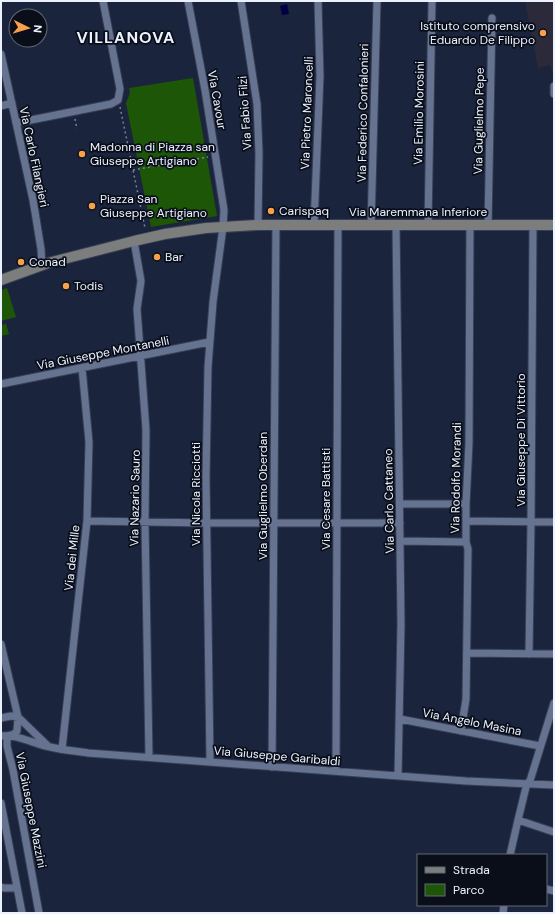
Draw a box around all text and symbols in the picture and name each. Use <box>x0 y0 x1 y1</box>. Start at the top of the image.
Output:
north arrow <box>8 8 48 48</box>
place label: Istituto comprensivo Eduardo De Filippo <box>420 18 535 48</box>
text: N <box>31 24 45 33</box>
district label: VILLANOVA <box>77 27 175 48</box>
marker: Istituto comprensivo Eduardo De Filippo <box>538 28 548 38</box>
street label: Via Federico Confalonieri <box>354 43 372 183</box>
street label: Via Pietro Maroncelli <box>297 56 317 170</box>
street label: Via Emilio Morosini <box>410 61 428 165</box>
street label: Via Guglielmo Pepe <box>470 67 488 175</box>
street label: Via Cavour <box>204 69 230 131</box>
street label: Via Fabio Filzi <box>234 75 256 151</box>
street label: Via Carlo Filangieri <box>16 105 52 209</box>
place label: Madonna di Piazza san Giuseppe Artigiano <box>90 139 215 169</box>
marker: Madonna di Piazza san Giuseppe Artigiano <box>77 149 87 159</box>
place label: Piazza San Giuseppe Artigiano <box>100 191 207 221</box>
marker: Piazza San Giuseppe Artigiano <box>87 201 97 211</box>
place label: Carispaq <box>279 203 329 219</box>
street label: Via Maremmana Inferiore <box>349 204 487 220</box>
marker: Carispaq <box>266 206 276 216</box>
place label: Bar <box>165 249 184 265</box>
marker: Bar <box>152 252 162 262</box>
place label: Conad <box>29 254 66 270</box>
marker: Conad <box>16 257 26 267</box>
place label: Todis <box>74 278 103 294</box>
marker: Todis <box>61 281 71 291</box>
street label: Via Giuseppe Montanelli <box>35 332 171 374</box>
street label: Via Giuseppe Di Vittorio <box>513 373 529 507</box>
street label: Via Rodolfo Morandi <box>447 422 465 534</box>
street label: Via Guglielmo Oberdan <box>255 432 271 560</box>
street label: Via Nicola Ricciotti <box>188 442 204 546</box>
street label: Via Cesare Battisti <box>318 448 334 550</box>
street label: Via Carlo Cattaneo <box>380 448 398 554</box>
street label: Via Nazario Sauro <box>126 449 144 547</box>
street label: Via dei Mille <box>61 524 83 592</box>
street label: Via Angelo Masina <box>421 705 523 739</box>
street label: Via Giuseppe Garibaldi <box>213 742 341 770</box>
street label: Via Giuseppe Mazzini <box>12 751 50 869</box>
legend <box>417 854 547 906</box>
text: Strada <box>453 862 490 878</box>
text: Parco <box>453 882 484 898</box>

